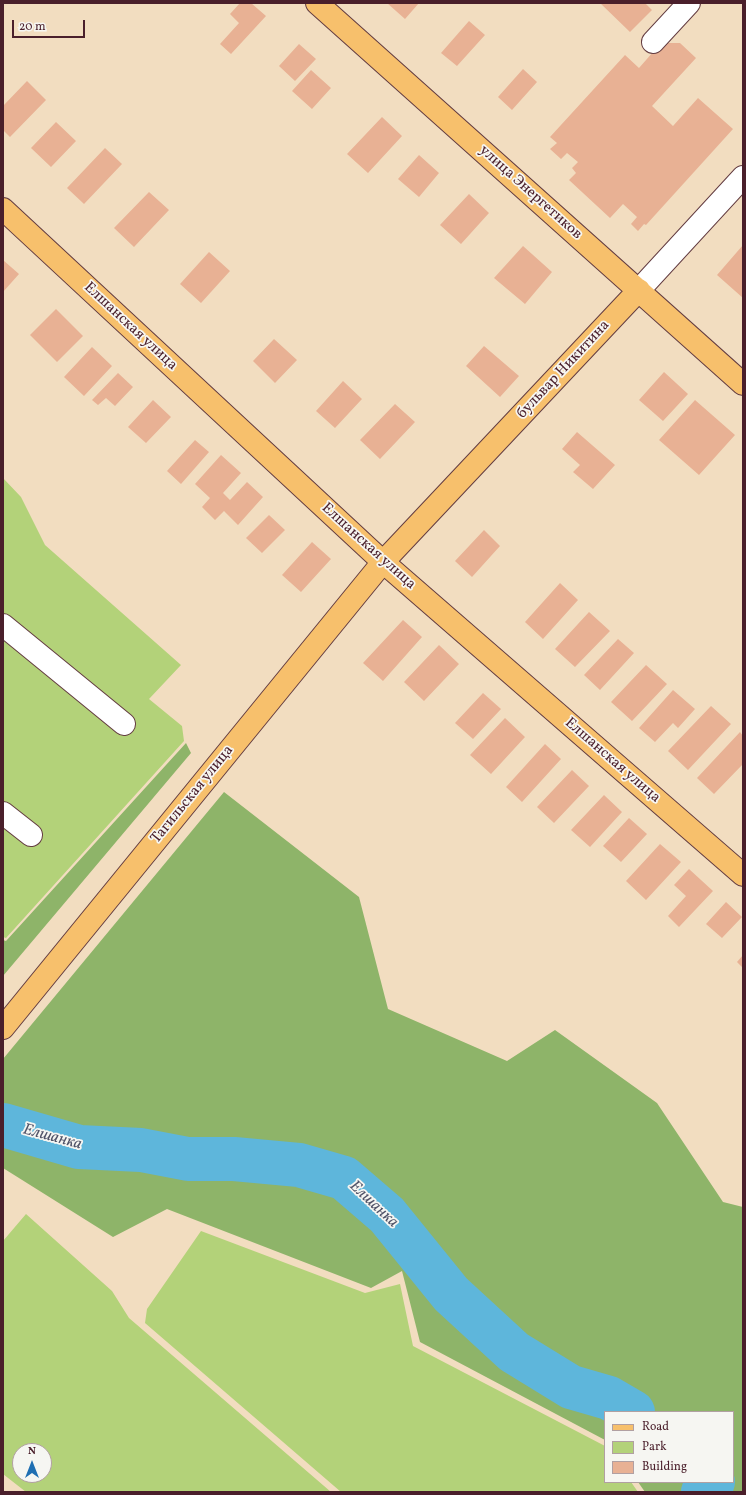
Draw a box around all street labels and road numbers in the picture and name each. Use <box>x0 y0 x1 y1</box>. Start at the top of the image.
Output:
street label: улица Энергетиков <box>475 142 585 244</box>
street label: Елшанская улица <box>80 279 180 375</box>
street label: бульвар Никитина <box>514 317 614 423</box>
street label: Елшанская улица <box>317 500 419 594</box>
street label: Елшанская улица <box>560 715 664 807</box>
street label: Тагильская улица <box>148 742 238 848</box>

